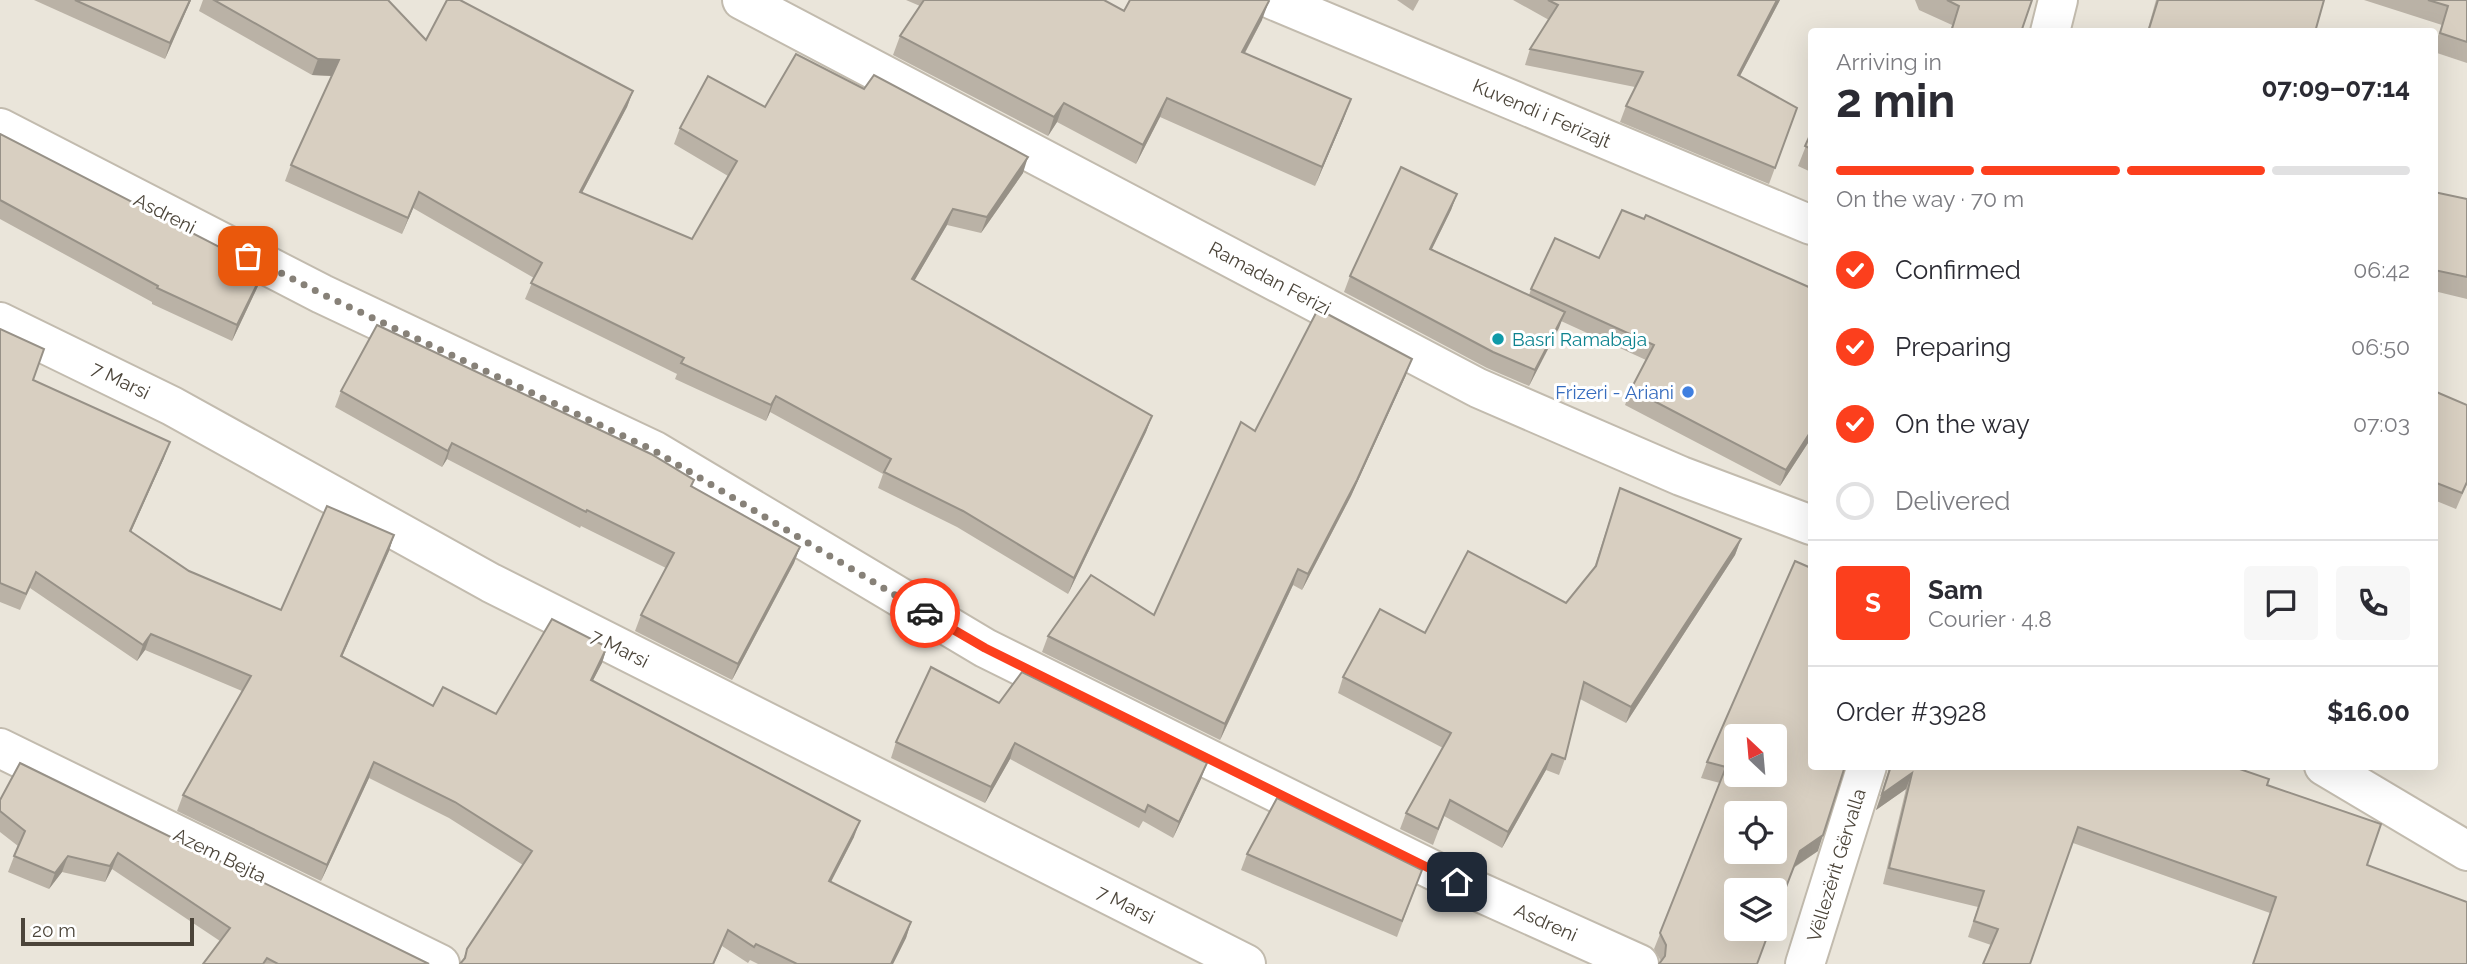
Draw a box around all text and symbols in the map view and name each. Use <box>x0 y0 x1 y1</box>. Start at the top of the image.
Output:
text: Arriving in <box>1836 48 1942 75</box>
text: 07:09–07:14 <box>2261 73 2410 103</box>
street label: Kuvendi i Ferizajt <box>1470 74 1615 152</box>
text: 2 min <box>1836 74 1955 128</box>
text: On the way · 70 m <box>1836 185 2024 212</box>
street label: Asdreni <box>130 188 200 238</box>
pin <box>218 226 278 286</box>
icon: bag <box>229 237 267 275</box>
street label: Ramadan Ferizi <box>1205 237 1335 319</box>
icon: check <box>1836 251 1874 289</box>
text: Confirmed <box>1895 255 2021 285</box>
text: 06:42 <box>2353 256 2410 283</box>
place label: Basri Ramabaja <box>1512 328 1647 350</box>
icon: check <box>1836 328 1874 366</box>
marker: Basri Ramabaja <box>1490 331 1506 347</box>
text: Preparing <box>1895 332 2011 362</box>
text: 06:50 <box>2351 333 2410 360</box>
street label: 7 Marsi <box>88 357 154 403</box>
place label: Frizeri - Ariani <box>1555 381 1674 403</box>
marker: Frizeri - Ariani <box>1680 384 1696 400</box>
icon: check <box>1836 405 1874 443</box>
text: On the way <box>1895 409 2030 439</box>
text: 07:03 <box>2353 410 2410 437</box>
text: Delivered <box>1895 486 2010 516</box>
button: chat <box>2244 566 2318 640</box>
button: phone <box>2336 566 2410 640</box>
text: Sam <box>1928 575 1983 605</box>
courier <box>890 578 960 648</box>
text: S <box>1865 588 1881 618</box>
icon: car <box>906 594 944 632</box>
text: Courier · 4.8 <box>1928 605 2052 632</box>
street label: 7 Marsi <box>587 624 653 672</box>
text: Order #3928 <box>1836 697 1987 727</box>
text: $16.00 <box>2327 697 2410 727</box>
north arrow <box>1724 724 1787 788</box>
map controls <box>1724 724 1787 941</box>
street label: Vëllezërit Gërvalla <box>1802 786 1870 944</box>
button: locate <box>1724 801 1787 864</box>
street label: Azem Bejta <box>170 823 270 887</box>
pin <box>1427 852 1487 912</box>
icon: home <box>1438 863 1476 901</box>
button: layers <box>1724 878 1787 941</box>
street label: 7 Marsi <box>1093 880 1159 928</box>
street label: Asdreni <box>1511 898 1581 946</box>
scale bar <box>21 915 194 947</box>
text: 20 m <box>32 919 76 941</box>

